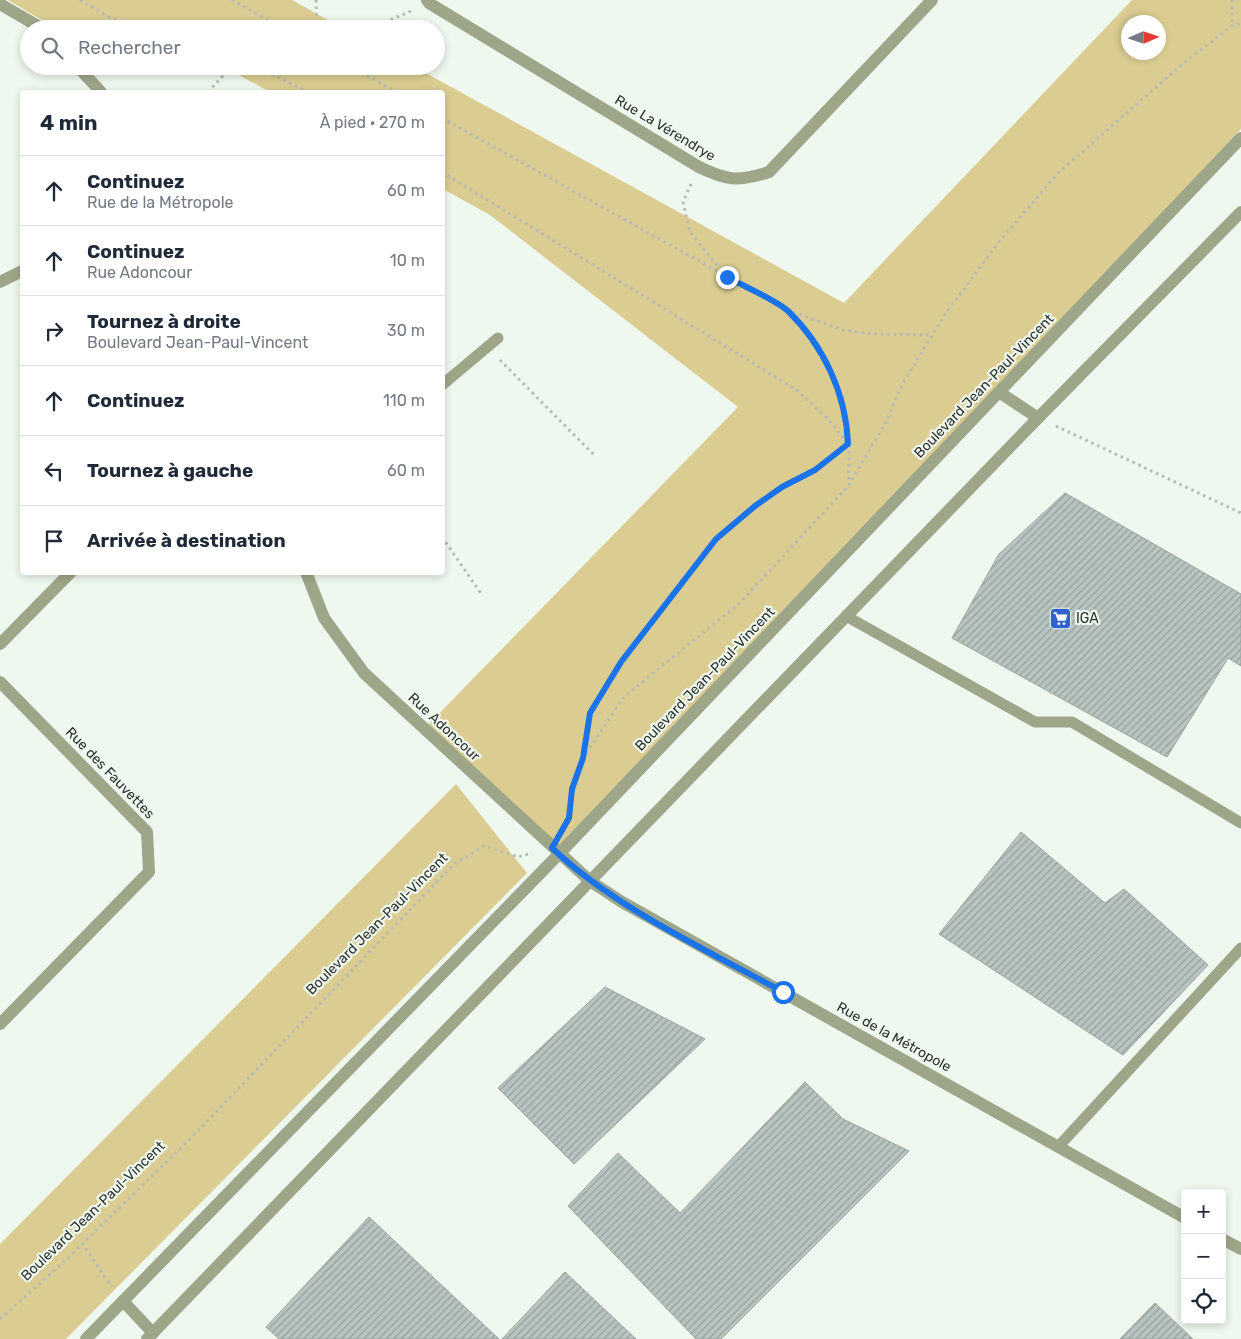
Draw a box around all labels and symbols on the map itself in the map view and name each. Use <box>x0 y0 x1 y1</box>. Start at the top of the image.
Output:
north arrow <box>1121 15 1166 60</box>
street label: Rue La Vérendrye <box>612 91 718 165</box>
route end <box>716 266 739 289</box>
street label: Boulevard Jean-Paul-Vincent <box>911 310 1058 462</box>
street label: Boulevard Jean-Paul-Vincent <box>632 603 779 755</box>
supermarket icon: IGA <box>1048 606 1072 630</box>
place label: IGA <box>1076 610 1099 627</box>
street label: Rue Adoncour <box>405 689 484 765</box>
street label: Rue des Fauvettes <box>62 724 158 822</box>
street label: Boulevard Jean-Paul-Vincent <box>303 849 452 998</box>
route start <box>772 981 795 1004</box>
street label: Rue de la Métropole <box>834 998 954 1076</box>
street label: Boulevard Jean-Paul-Vincent <box>17 1137 169 1284</box>

